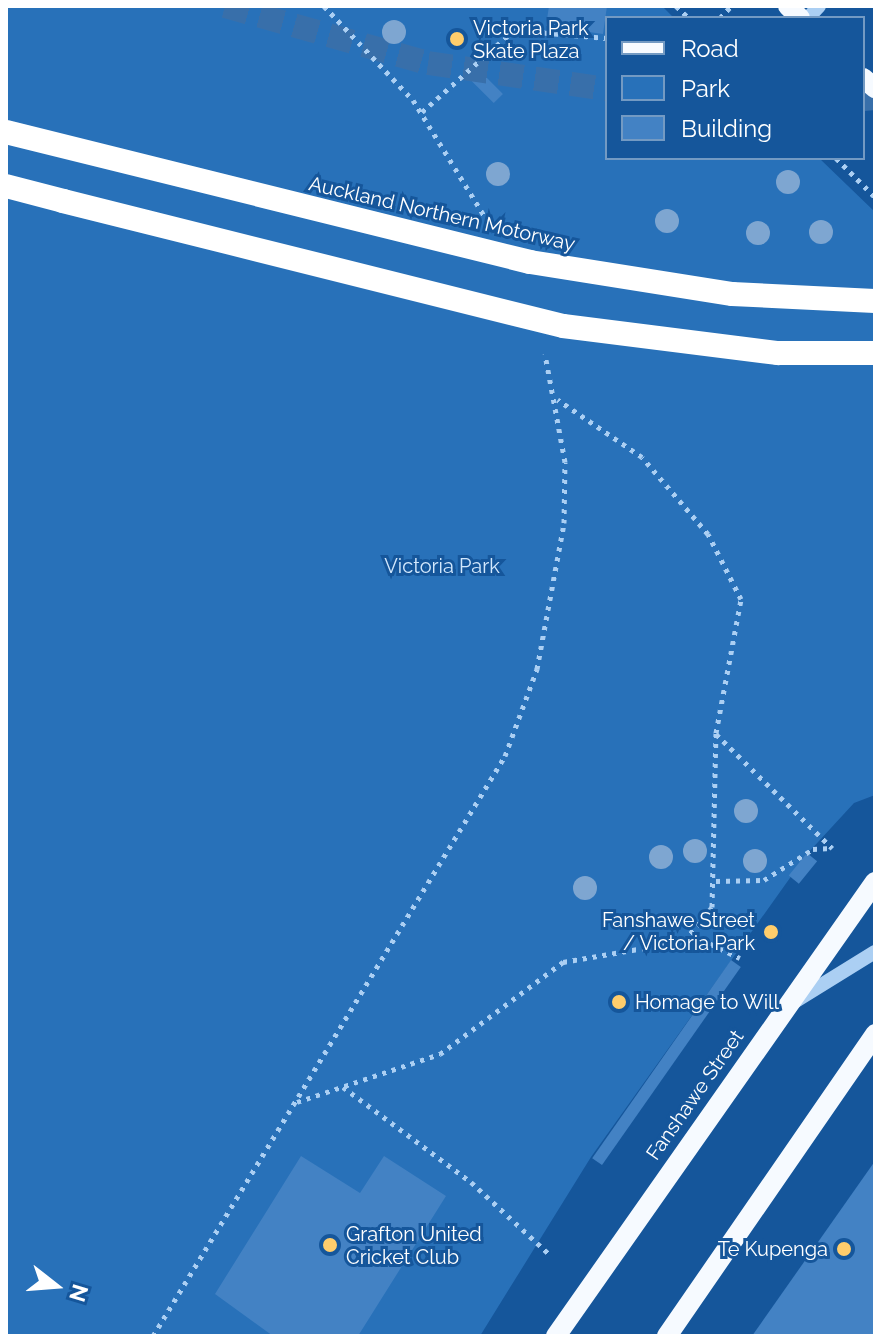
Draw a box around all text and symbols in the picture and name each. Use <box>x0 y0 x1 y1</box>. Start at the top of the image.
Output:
place label: Victoria Park Skate Plaza <box>473 16 589 63</box>
legend <box>605 16 865 160</box>
marker: Victoria Park Skate Plaza <box>448 30 466 48</box>
text: Road <box>681 34 739 63</box>
text: Park <box>681 74 730 103</box>
text: Building <box>681 114 772 143</box>
street label: Auckland Northern Motorway <box>307 172 577 256</box>
park label: Victoria Park <box>384 554 500 578</box>
place label: Fanshawe Street / Victoria Park <box>602 908 755 955</box>
marker: Fanshawe Street / Victoria Park <box>762 923 780 941</box>
place label: Homage to Will <box>635 990 780 1014</box>
marker: Homage to Will <box>610 993 628 1011</box>
street label: Fanshawe Street <box>641 1025 749 1165</box>
place label: Grafton United Cricket Club <box>346 1222 482 1269</box>
marker: Grafton United Cricket Club <box>321 1236 339 1254</box>
place label: Te Kupenga <box>718 1237 828 1261</box>
marker: Te Kupenga <box>835 1240 853 1258</box>
north arrow <box>16 1246 96 1326</box>
text: N <box>64 1281 94 1305</box>

